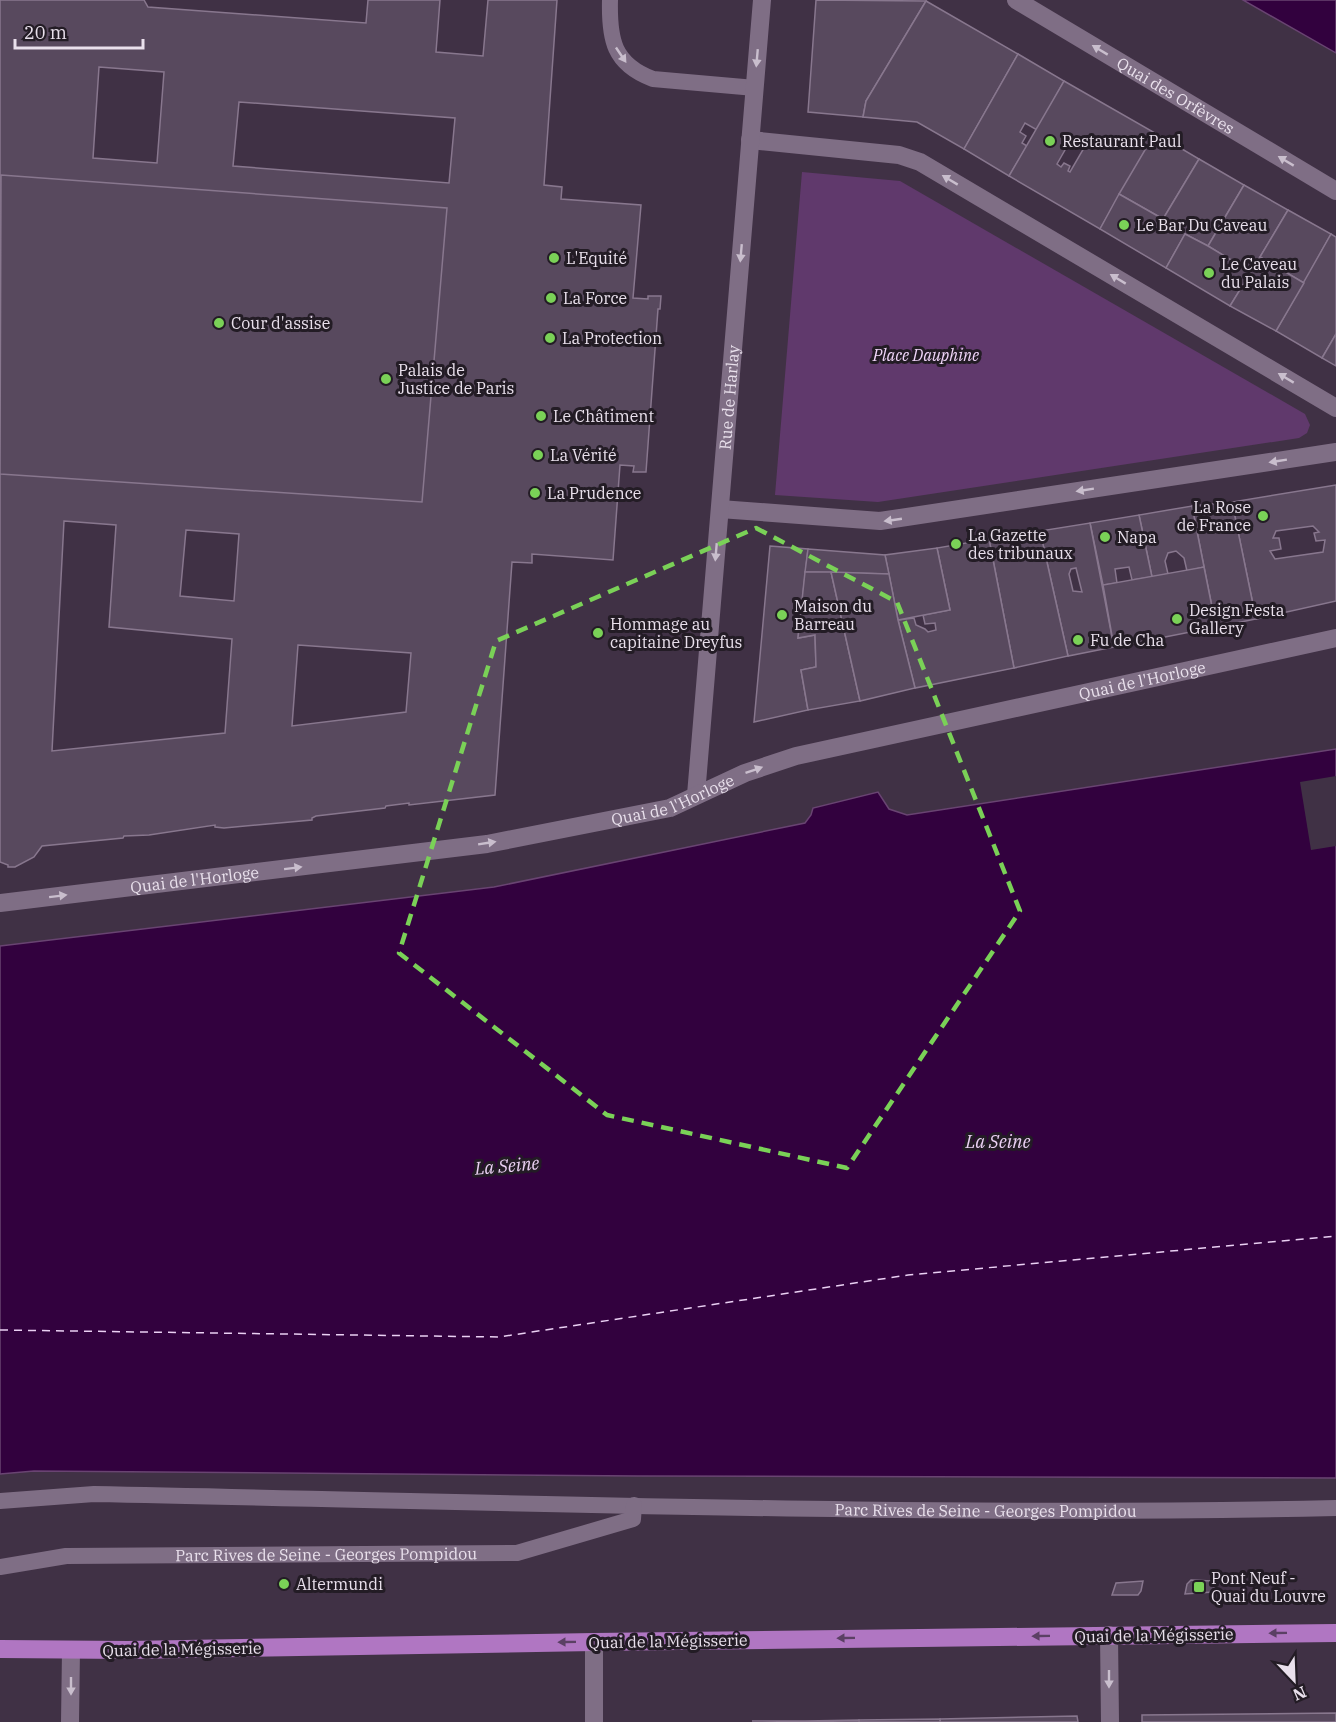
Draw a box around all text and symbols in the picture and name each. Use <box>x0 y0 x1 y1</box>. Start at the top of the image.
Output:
scale bar <box>15 12 142 50</box>
text: 20 m <box>24 21 67 44</box>
one-way arrow <box>1092 45 1108 56</box>
one-way arrow <box>616 47 627 64</box>
one-way arrow <box>752 49 762 68</box>
street label: Quai des Orfèvres <box>1113 53 1238 138</box>
place label: Restaurant Paul <box>1062 131 1182 151</box>
marker: Restaurant Paul <box>1043 134 1057 148</box>
one-way arrow <box>1277 156 1294 166</box>
one-way arrow <box>942 174 958 185</box>
place label: Le Bar Du Caveau <box>1136 215 1267 235</box>
marker: Le Bar Du Caveau <box>1117 218 1131 232</box>
one-way arrow <box>736 243 746 262</box>
place label: L'Equité <box>566 248 627 268</box>
marker: L'Equité <box>547 251 561 265</box>
place label: Le Caveau du Palais <box>1221 254 1297 292</box>
marker: Le Caveau du Palais <box>1202 266 1216 280</box>
one-way arrow <box>1109 274 1126 284</box>
place label: La Force <box>563 288 627 308</box>
marker: La Force <box>544 291 558 305</box>
place label: Cour d'assise <box>231 313 330 333</box>
marker: Cour d'assise <box>212 316 226 330</box>
place label: La Protection <box>562 328 662 348</box>
marker: La Protection <box>543 331 557 345</box>
street label: Rue de Harlay <box>715 344 743 451</box>
park label: Place Dauphine <box>872 345 979 365</box>
place label: Palais de Justice de Paris <box>398 360 514 398</box>
marker: Palais de Justice de Paris <box>379 372 393 386</box>
one-way arrow <box>1277 373 1294 383</box>
place label: Le Châtiment <box>553 406 654 426</box>
marker: Le Châtiment <box>534 409 548 423</box>
place label: La Vérité <box>550 445 617 465</box>
marker: La Vérité <box>531 448 545 462</box>
one-way arrow <box>1269 457 1288 466</box>
place label: La Prudence <box>547 483 641 503</box>
marker: La Prudence <box>528 486 542 500</box>
one-way arrow <box>1076 486 1095 495</box>
place label: La Rose de France <box>1177 497 1251 535</box>
marker: La Rose de France <box>1256 509 1270 523</box>
one-way arrow <box>883 515 902 524</box>
place label: La Gazette des tribunaux <box>968 525 1073 563</box>
place label: Napa <box>1117 527 1157 547</box>
marker: Napa <box>1098 530 1112 544</box>
marker: La Gazette des tribunaux <box>949 537 963 551</box>
one-way arrow <box>711 542 721 561</box>
place label: Maison du Barreau <box>794 596 872 634</box>
place label: Design Festa Gallery <box>1189 600 1285 638</box>
marker: Maison du Barreau <box>775 608 789 622</box>
marker: Design Festa Gallery <box>1170 612 1184 626</box>
place label: Hommage au capitaine Dreyfus <box>610 614 742 652</box>
marker: Hommage au capitaine Dreyfus <box>591 626 605 640</box>
place label: Fu de Cha <box>1090 630 1165 650</box>
marker: Fu de Cha <box>1071 633 1085 647</box>
street label: Quai de l'Horloge <box>1077 657 1208 704</box>
one-way arrow <box>745 765 763 774</box>
street label: Quai de l'Horloge <box>609 770 737 829</box>
one-way arrow <box>478 839 497 848</box>
street label: Quai de l'Horloge <box>129 862 260 897</box>
one-way arrow <box>284 863 303 872</box>
one-way arrow <box>49 892 68 901</box>
water label: La Seine <box>965 1130 1030 1153</box>
water label: La Seine <box>473 1151 540 1180</box>
street label: Parc Rives de Seine - Georges Pompidou <box>834 1499 1137 1521</box>
street label: Parc Rives de Seine - Georges Pompidou <box>175 1543 477 1565</box>
place label: Pont Neuf - Quai du Louvre <box>1211 1568 1326 1606</box>
place label: Altermundi <box>296 1574 383 1594</box>
marker: Altermundi <box>277 1577 291 1591</box>
marker: Pont Neuf - Quai du Louvre <box>1192 1580 1206 1594</box>
street label: Quai de la Mégisserie <box>1074 1624 1234 1646</box>
one-way arrow <box>1268 1628 1287 1638</box>
street label: Quai de la Mégisserie <box>588 1630 748 1652</box>
one-way arrow <box>1031 1631 1050 1641</box>
one-way arrow <box>836 1633 855 1643</box>
one-way arrow <box>557 1637 576 1647</box>
street label: Quai de la Mégisserie <box>102 1638 262 1660</box>
north arrow <box>1264 1650 1324 1710</box>
one-way arrow <box>1105 1669 1114 1688</box>
one-way arrow <box>66 1677 75 1696</box>
text: N <box>1290 1682 1310 1705</box>

